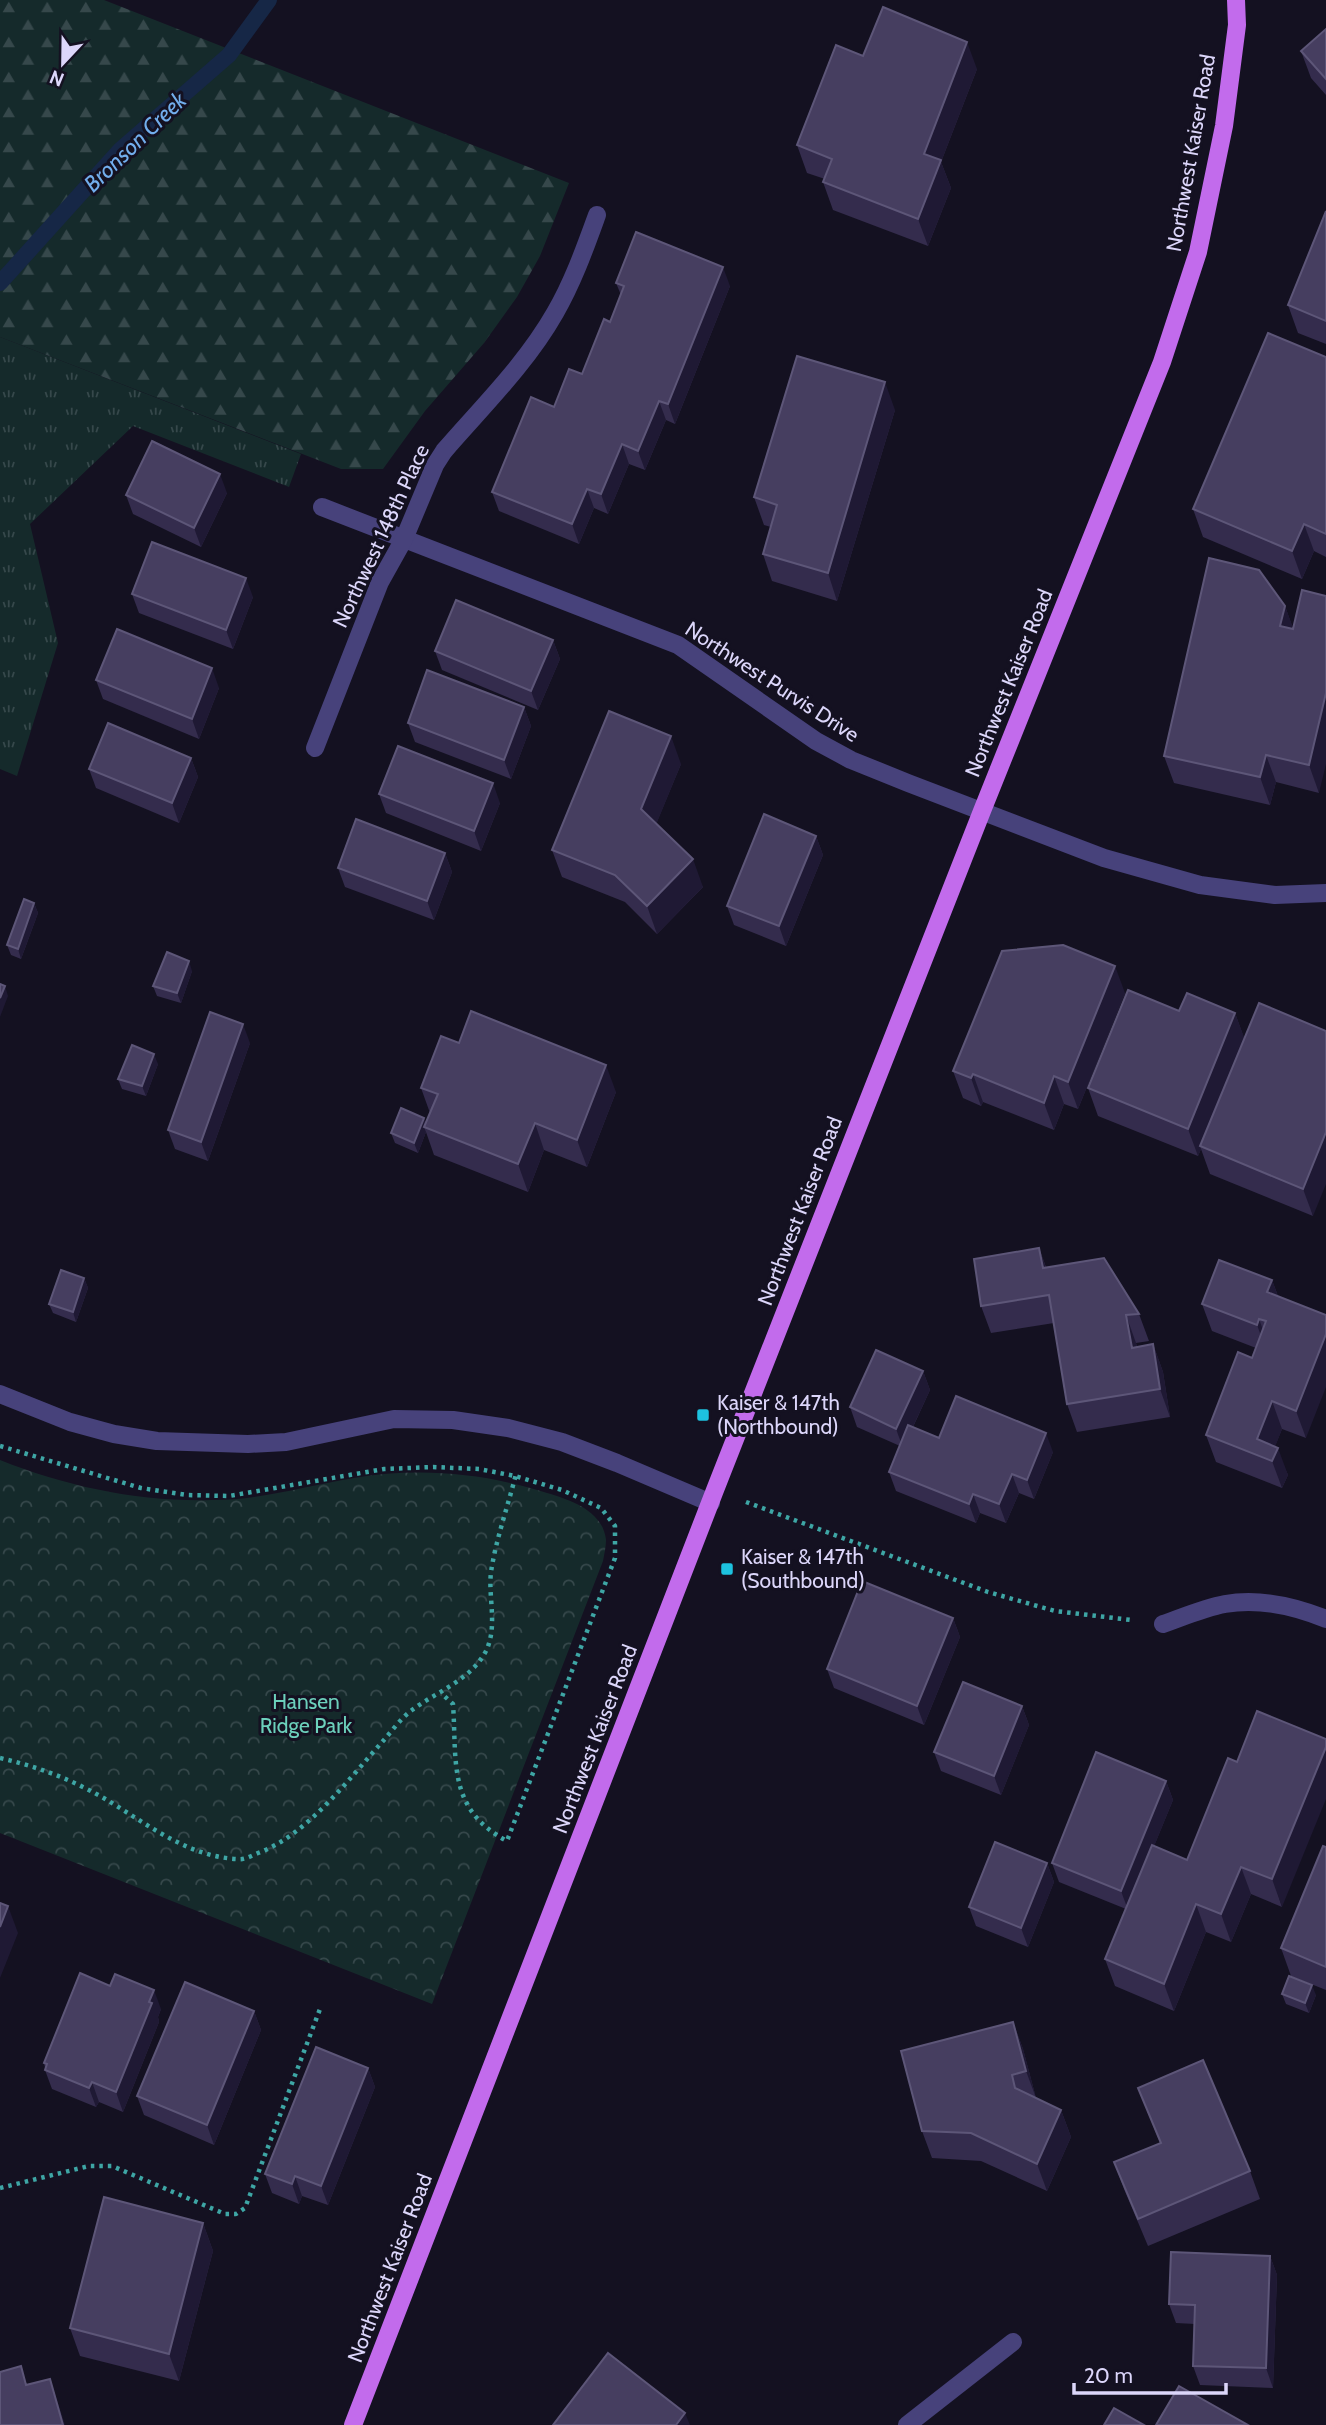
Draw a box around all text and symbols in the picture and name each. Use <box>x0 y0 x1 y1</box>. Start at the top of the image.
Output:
north arrow <box>28 28 98 98</box>
street label: Northwest Kaiser Road <box>1161 52 1220 254</box>
text: N <box>46 65 67 91</box>
water label: Bronson Creek <box>78 85 193 198</box>
street label: Northwest 148th Place <box>327 440 434 631</box>
street label: Northwest Kaiser Road <box>959 585 1058 780</box>
street label: Northwest Purvis Drive <box>681 616 864 747</box>
street label: Northwest Kaiser Road <box>752 1113 847 1309</box>
place label: Kaiser & 147th (Northbound) <box>717 1390 840 1439</box>
marker: Kaiser & 147th (Northbound) <box>695 1407 711 1423</box>
place label: Kaiser & 147th (Southbound) <box>741 1544 865 1593</box>
marker: Kaiser & 147th (Southbound) <box>719 1561 735 1577</box>
street label: Northwest Kaiser Road <box>547 1641 642 1837</box>
park label: Hansen Ridge Park <box>260 1689 353 1738</box>
street label: Northwest Kaiser Road <box>342 2170 437 2366</box>
scale bar <box>1074 2352 1226 2396</box>
text: 20 m <box>1084 2363 1133 2388</box>

